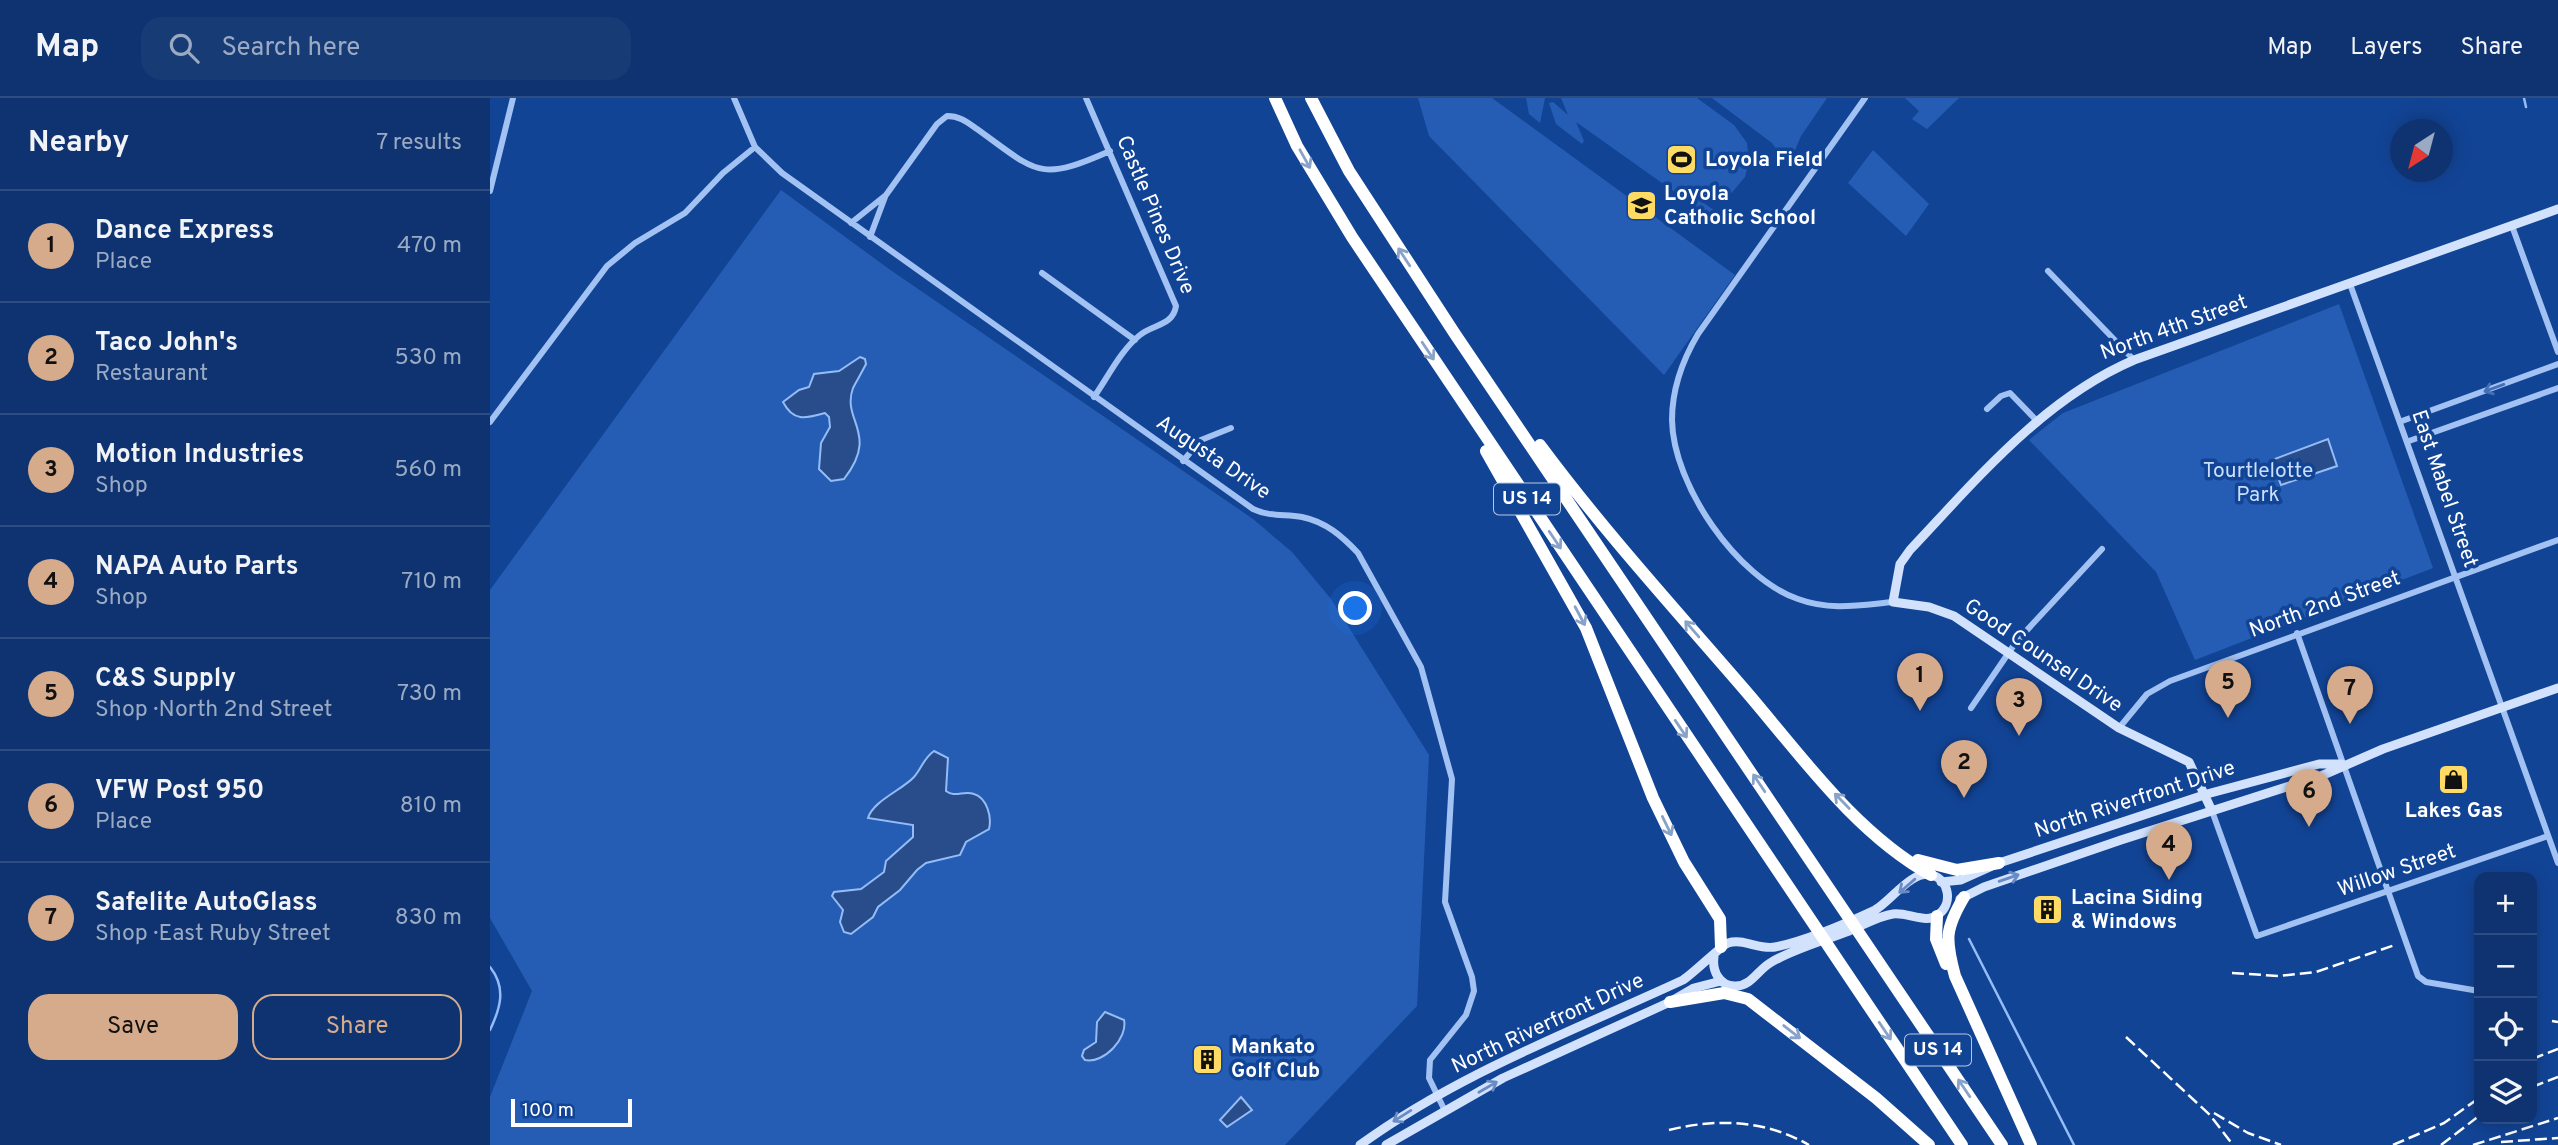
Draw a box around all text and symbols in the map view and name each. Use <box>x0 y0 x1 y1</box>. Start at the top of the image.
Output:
search box <box>141 17 631 80</box>
text: Map <box>35 27 99 69</box>
icon: search <box>165 29 203 67</box>
text: Search here <box>221 32 360 65</box>
text: Map <box>2267 33 2312 63</box>
text: Layers <box>2350 33 2422 63</box>
text: Share <box>2460 33 2523 63</box>
north arrow <box>2390 119 2453 182</box>
text: Nearby <box>28 125 129 162</box>
text: 7 results <box>376 129 462 158</box>
street label: Castle Pines Drive <box>1109 132 1201 298</box>
sports icon: Loyola Field <box>1665 143 1699 177</box>
place label: Loyola Field <box>1705 147 1823 174</box>
one-way arrow <box>1298 149 1312 169</box>
place label: Loyola Catholic School <box>1664 181 1816 232</box>
school or university icon: Loyola Catholic School <box>1624 189 1658 223</box>
text: Dance Express <box>95 215 274 248</box>
text: 1 <box>46 232 56 261</box>
text: 470 m <box>397 232 462 261</box>
text: Place <box>95 248 152 277</box>
one-way arrow <box>1397 248 1412 267</box>
street label: North 4th Street <box>2097 289 2251 367</box>
text: Taco John's <box>95 327 238 360</box>
one-way arrow <box>1421 340 1435 360</box>
text: 2 <box>44 344 58 373</box>
text: 530 m <box>394 344 462 373</box>
text: Restaurant <box>95 360 208 389</box>
one-way arrow <box>2483 382 2505 395</box>
street label: East Mabel Street <box>2404 407 2484 571</box>
street label: Augusta Drive <box>1150 410 1276 506</box>
text: Motion Industries <box>95 439 304 472</box>
text: 3 <box>44 456 58 485</box>
text: 560 m <box>394 456 462 485</box>
park label: Tourtlelotte Park <box>2203 458 2313 509</box>
text: Shop <box>95 472 148 501</box>
road number: US 14 <box>1494 484 1560 514</box>
one-way arrow <box>1548 529 1562 549</box>
text: NAPA Auto Parts <box>95 551 299 584</box>
street label: North 2nd Street <box>2246 565 2404 645</box>
text: 4 <box>44 568 58 597</box>
text: 710 m <box>401 568 462 597</box>
text: Shop <box>95 584 148 613</box>
your location <box>1338 591 1372 625</box>
street label: Good Counsel Drive <box>1959 593 2127 719</box>
one-way arrow <box>1574 605 1587 626</box>
one-way arrow <box>1684 620 1700 638</box>
pin: 1 <box>1897 653 1943 711</box>
pin: 5 <box>2205 660 2251 718</box>
text: C&S Supply <box>95 663 236 696</box>
pin: 7 <box>2327 666 2373 724</box>
pin: 3 <box>1996 678 2042 736</box>
text: 5 <box>44 680 58 709</box>
text: 730 m <box>397 680 462 709</box>
text: Shop · North 2nd Street <box>95 696 333 725</box>
one-way arrow <box>1674 719 1688 738</box>
pin: 2 <box>1941 740 1987 798</box>
street label: North Riverfront Drive <box>2031 755 2239 845</box>
shop icon: Lakes Gas <box>2437 762 2471 796</box>
pin: 6 <box>2286 769 2332 827</box>
one-way arrow <box>1752 774 1766 793</box>
text: VFW Post 950 <box>95 775 264 808</box>
text: 6 <box>44 792 58 821</box>
text: 810 m <box>400 792 462 821</box>
one-way arrow <box>1833 793 1850 810</box>
place label: Lakes Gas <box>2405 798 2503 825</box>
text: Place <box>95 808 152 837</box>
one-way arrow <box>1660 815 1674 836</box>
pin: 4 <box>2146 822 2192 880</box>
street label: Willow Street <box>2334 838 2460 904</box>
one-way arrow <box>1997 871 2019 883</box>
map controls <box>2474 872 2537 1124</box>
button: + <box>2474 872 2537 935</box>
one-way arrow <box>1898 878 1916 894</box>
place label: Lacina Siding & Windows <box>2071 885 2203 936</box>
text: Safelite AutoGlass <box>95 887 318 920</box>
building icon: Lacina Siding & Windows <box>2031 893 2065 927</box>
text: 7 <box>45 904 57 933</box>
text: 830 m <box>395 904 462 933</box>
text: Shop · East Ruby Street <box>95 920 331 949</box>
button: − <box>2474 935 2537 998</box>
street label: North Riverfront Drive <box>1447 968 1649 1080</box>
button: Save <box>28 994 238 1060</box>
button: Share <box>252 994 462 1060</box>
button: locate <box>2474 998 2537 1061</box>
one-way arrow <box>1878 1021 1892 1040</box>
one-way arrow <box>1782 1024 1801 1039</box>
place label: Mankato Golf Club <box>1231 1034 1320 1085</box>
road number: US 14 <box>1905 1034 1971 1066</box>
building icon: Mankato Golf Club <box>1191 1042 1225 1076</box>
button: layers <box>2474 1061 2537 1124</box>
one-way arrow <box>1957 1079 1971 1098</box>
one-way arrow <box>1477 1080 1498 1093</box>
scale bar <box>511 1096 632 1128</box>
text: 100 m <box>522 1099 574 1123</box>
one-way arrow <box>1392 1109 1412 1123</box>

